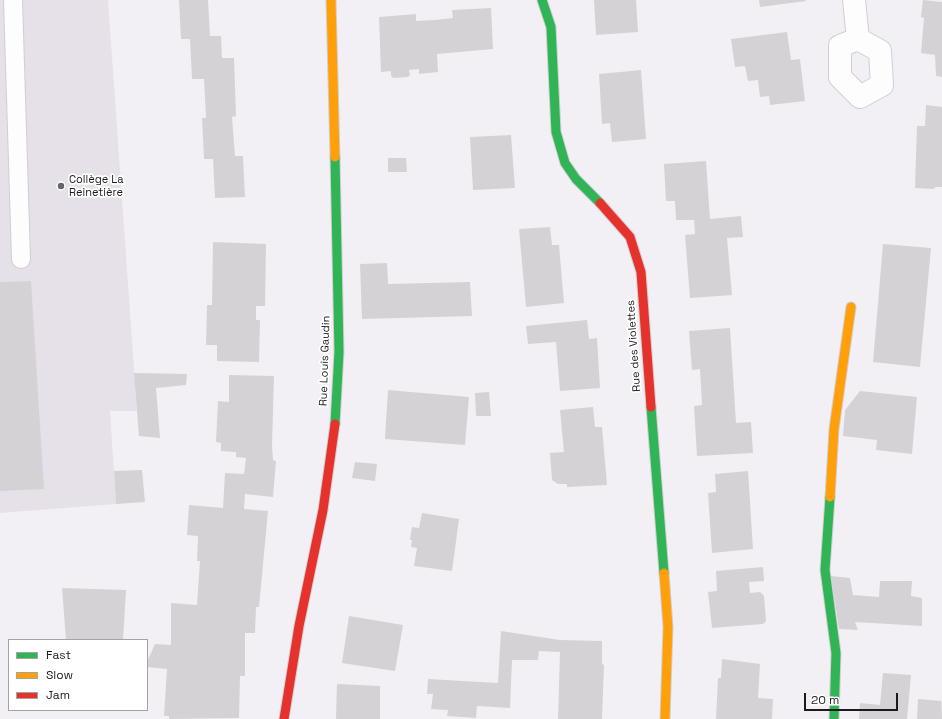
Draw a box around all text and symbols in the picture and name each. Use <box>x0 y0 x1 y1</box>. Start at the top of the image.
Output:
place label: Collège La Reinetière <box>69 173 123 199</box>
marker: Collège La Reinetière <box>56 181 66 191</box>
street label: Rue des Violettes <box>624 300 644 392</box>
street label: Rue Louis Gaudin <box>317 316 333 406</box>
legend <box>8 639 148 711</box>
text: Fast <box>46 647 71 663</box>
text: Slow <box>46 667 73 683</box>
scale bar <box>806 685 900 711</box>
text: Jam <box>46 687 70 703</box>
text: 20 m <box>811 692 839 708</box>

